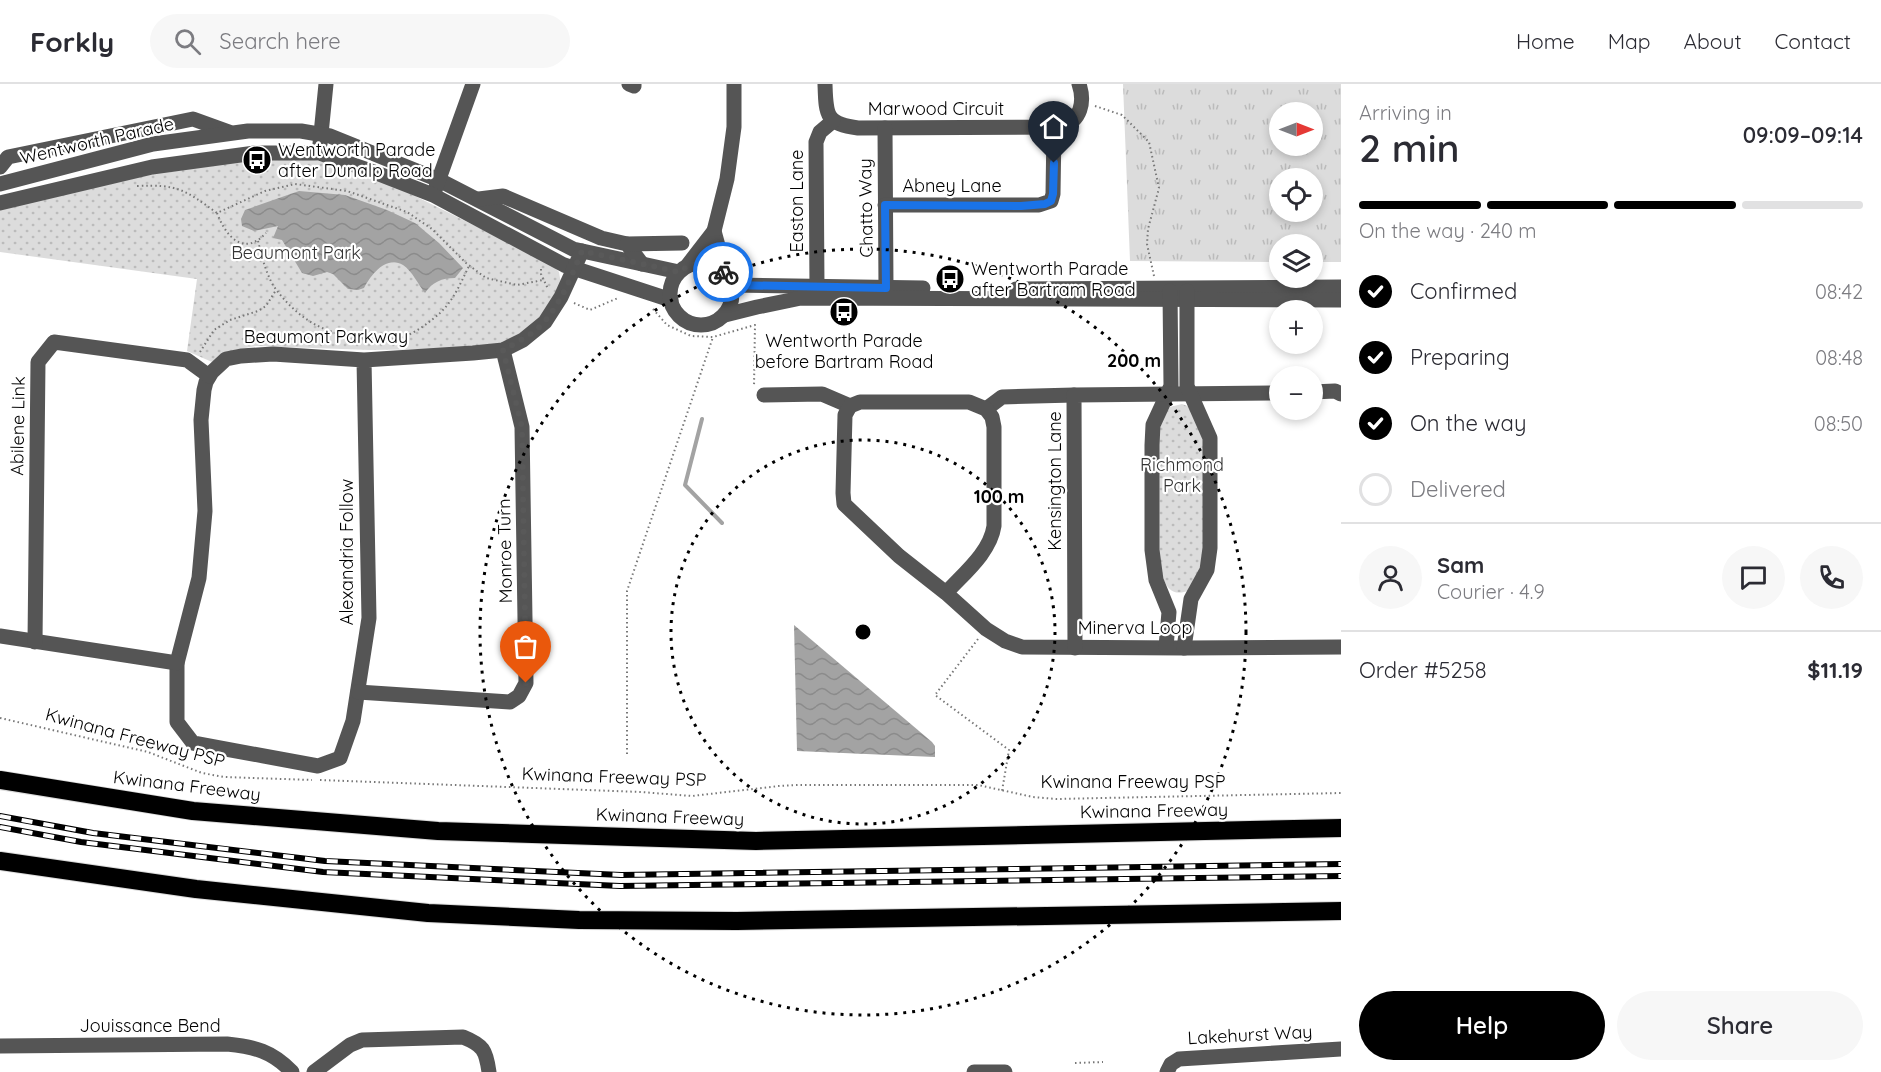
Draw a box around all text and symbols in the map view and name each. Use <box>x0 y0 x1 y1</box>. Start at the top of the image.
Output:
search box <box>150 14 570 68</box>
text: Forkly <box>30 24 114 59</box>
icon: search <box>171 25 204 58</box>
text: Search here <box>219 27 341 55</box>
text: Home <box>1516 28 1575 54</box>
text: Map <box>1608 28 1651 54</box>
text: About <box>1684 28 1742 54</box>
text: Contact <box>1775 28 1851 54</box>
street label: Marwood Circuit <box>868 97 1004 120</box>
text: Arriving in <box>1359 100 1452 125</box>
pin <box>1028 101 1079 163</box>
north arrow <box>1269 102 1323 156</box>
map controls <box>1269 102 1323 420</box>
icon: home <box>1037 110 1070 143</box>
street label: Wentworth Parade <box>18 112 176 169</box>
text: 09:09–09:14 <box>1743 121 1863 149</box>
text: 2 min <box>1359 123 1460 172</box>
place label: Wentworth Parade after Dunalp Road <box>278 138 435 182</box>
bus stop icon: Wentworth Parade after Dunalp Road <box>241 144 273 176</box>
street label: Easton Lane <box>785 150 808 252</box>
street label: Chatto Way <box>853 158 878 258</box>
button: locate <box>1269 168 1323 222</box>
street label: Abney Lane <box>902 174 1002 197</box>
text: On the way · 240 m <box>1359 218 1537 243</box>
button: layers <box>1269 234 1323 288</box>
park label: Beaumont Park <box>231 241 361 264</box>
courier <box>693 242 753 302</box>
icon: bike <box>707 256 740 289</box>
place label: Wentworth Parade after Bartram Road <box>971 257 1136 301</box>
bus stop icon: Wentworth Parade after Bartram Road <box>934 263 966 295</box>
icon: check <box>1359 275 1392 308</box>
text: Confirmed <box>1410 277 1517 305</box>
text: 08:42 <box>1815 279 1863 304</box>
bus stop icon: Wentworth Parade before Bartram Road <box>828 296 860 328</box>
button: + <box>1269 300 1323 354</box>
street label: Beaumont Parkway <box>244 325 408 348</box>
place label: Wentworth Parade before Bartram Road <box>755 329 933 373</box>
icon: check <box>1359 341 1392 374</box>
text: Preparing <box>1410 343 1510 371</box>
text: 08:48 <box>1815 345 1863 370</box>
text: 200 m <box>1107 349 1161 372</box>
button: − <box>1269 366 1323 420</box>
street label: Abilene Link <box>5 376 30 476</box>
icon: check <box>1359 407 1392 440</box>
text: On the way <box>1410 409 1526 437</box>
street label: Kensington Lane <box>1043 411 1066 551</box>
text: 08:50 <box>1814 411 1863 436</box>
park label: Richmond Park <box>1140 453 1224 497</box>
text: Delivered <box>1410 475 1506 503</box>
street label: Alexandria Follow <box>335 479 358 625</box>
text: 100 m <box>974 485 1024 508</box>
street label: Monroe Turn <box>492 498 517 604</box>
button: person <box>1359 546 1422 609</box>
button: chat <box>1722 546 1785 609</box>
button: phone <box>1800 546 1863 609</box>
text: Sam <box>1437 551 1484 579</box>
text: Courier · 4.9 <box>1437 579 1545 604</box>
street label: Minerva Loop <box>1078 616 1192 639</box>
pin <box>500 621 551 683</box>
centre of rings <box>853 622 873 642</box>
icon: bag <box>509 630 542 663</box>
text: Order #5258 <box>1359 656 1487 684</box>
text: $11.19 <box>1807 656 1863 684</box>
street label: Kwinana Freeway PSP <box>43 702 227 773</box>
street label: Kwinana Freeway PSP <box>521 762 707 791</box>
street label: Kwinana Freeway <box>112 765 262 806</box>
street label: Kwinana Freeway PSP <box>1041 770 1225 793</box>
street label: Kwinana Freeway <box>1080 798 1228 823</box>
street label: Kwinana Freeway <box>595 802 745 831</box>
button: Help <box>1359 991 1605 1060</box>
button: Share <box>1617 991 1863 1060</box>
street label: Jouissance Bend <box>79 1014 221 1037</box>
street label: Lakehurst Way <box>1187 1020 1313 1049</box>

